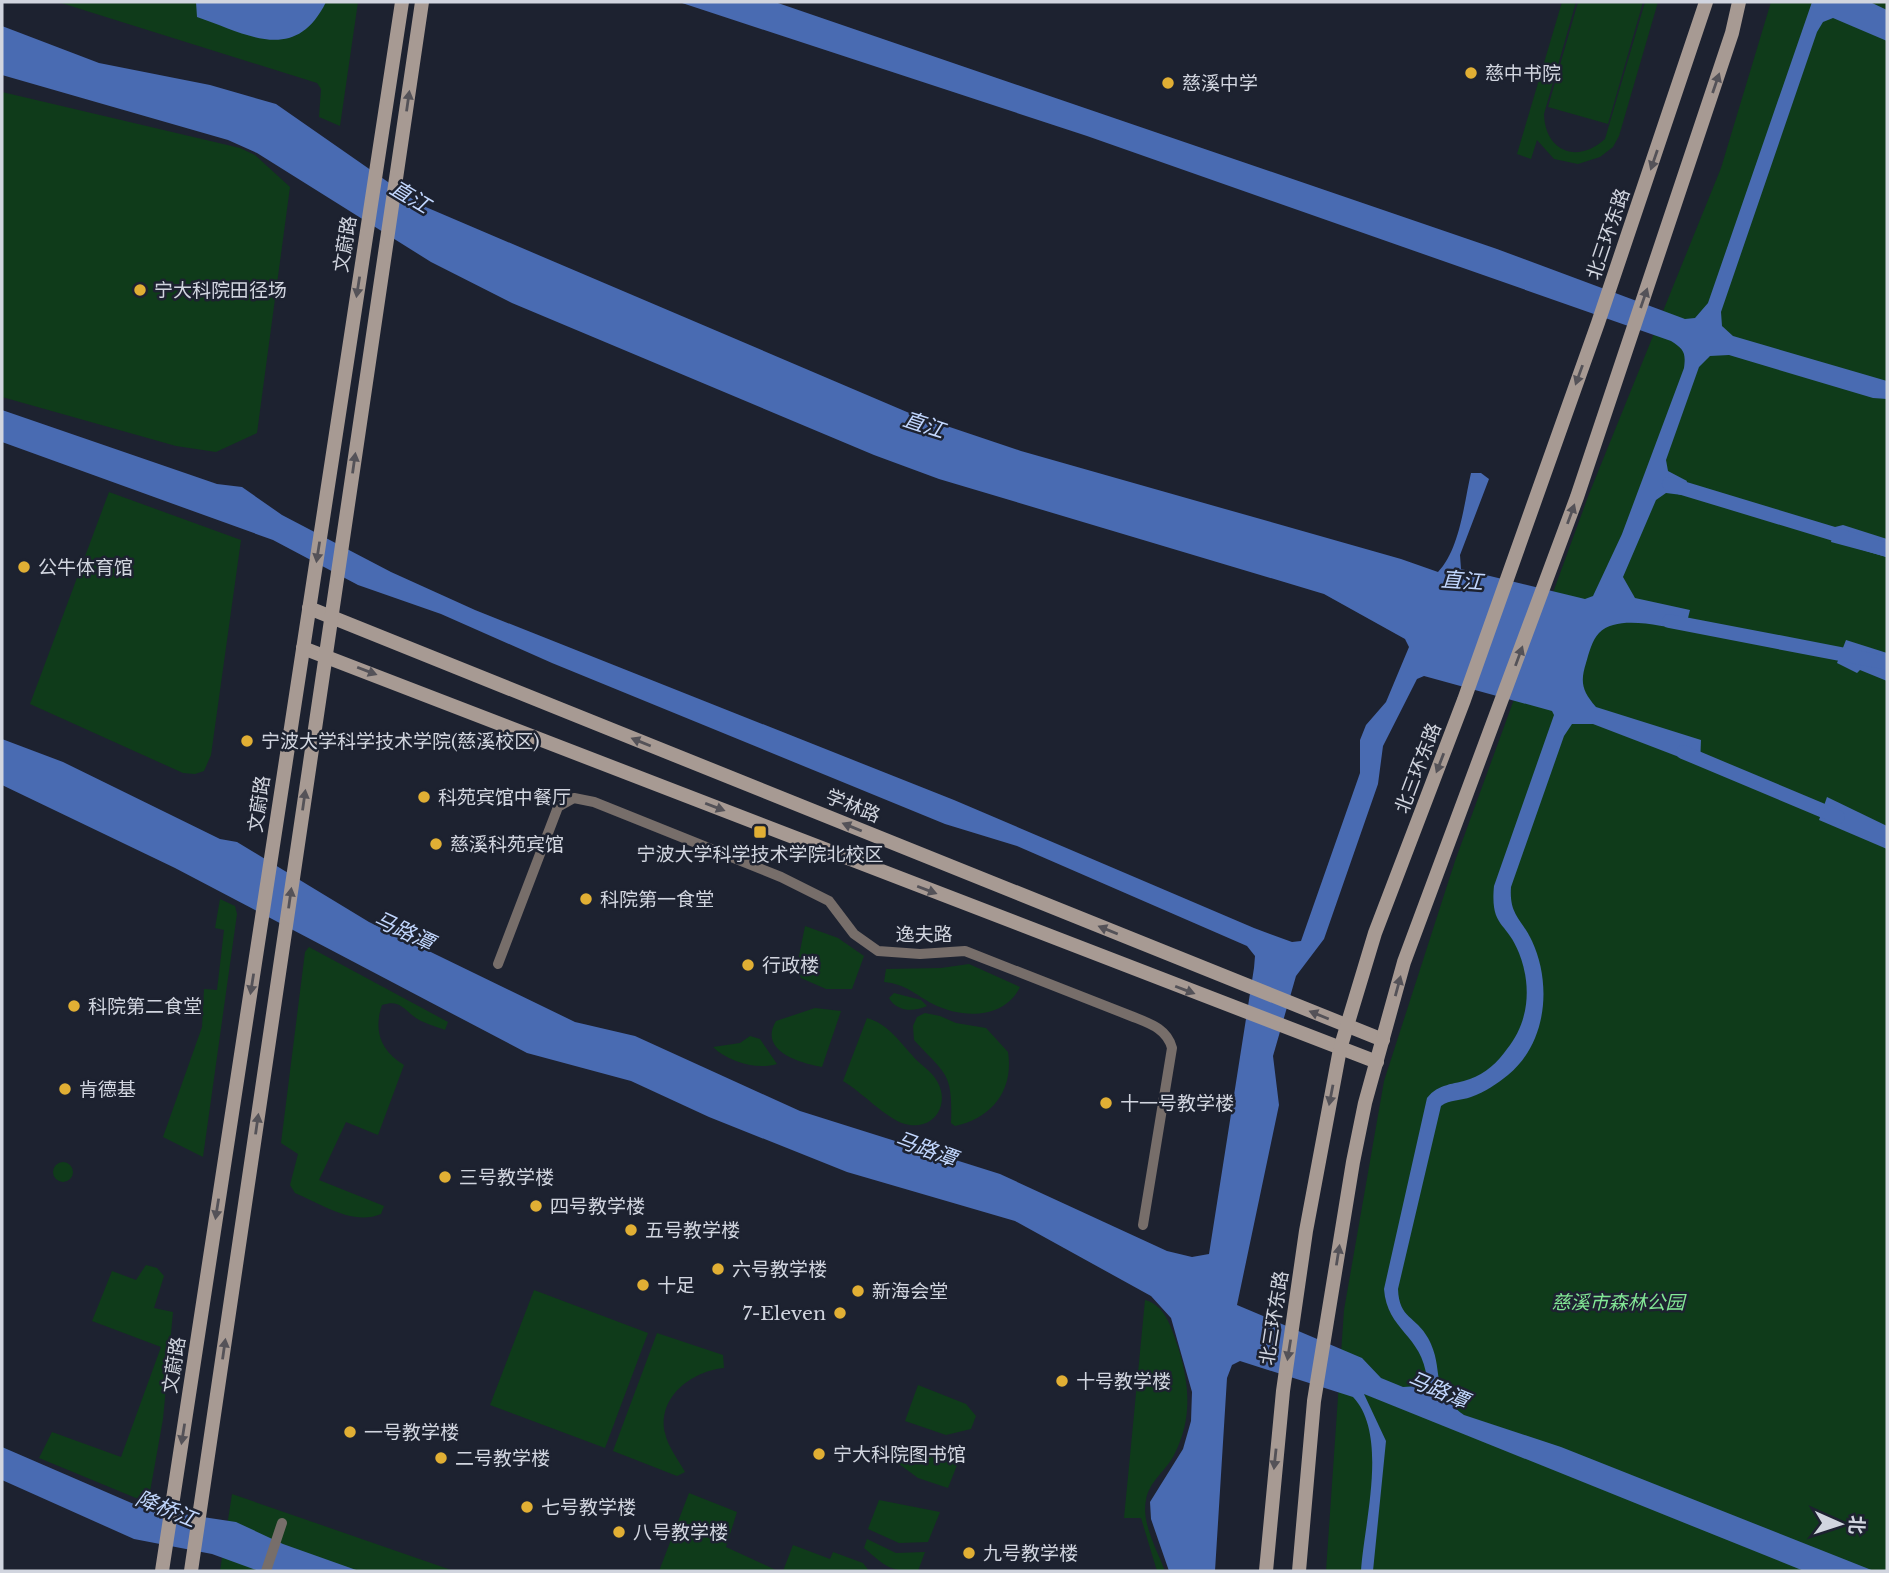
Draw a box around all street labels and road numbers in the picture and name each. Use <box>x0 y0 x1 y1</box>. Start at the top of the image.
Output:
street label: 北三环东路 <box>1582 185 1634 283</box>
street label: 文蔚路 <box>329 214 361 274</box>
street label: 北三环东路 <box>1390 720 1446 816</box>
street label: 文蔚路 <box>244 774 274 834</box>
street label: 学林路 <box>822 785 884 827</box>
street label: 逸夫路 <box>895 923 953 946</box>
street label: 北三环东路 <box>1255 1269 1293 1367</box>
street label: 文蔚路 <box>158 1335 190 1395</box>

